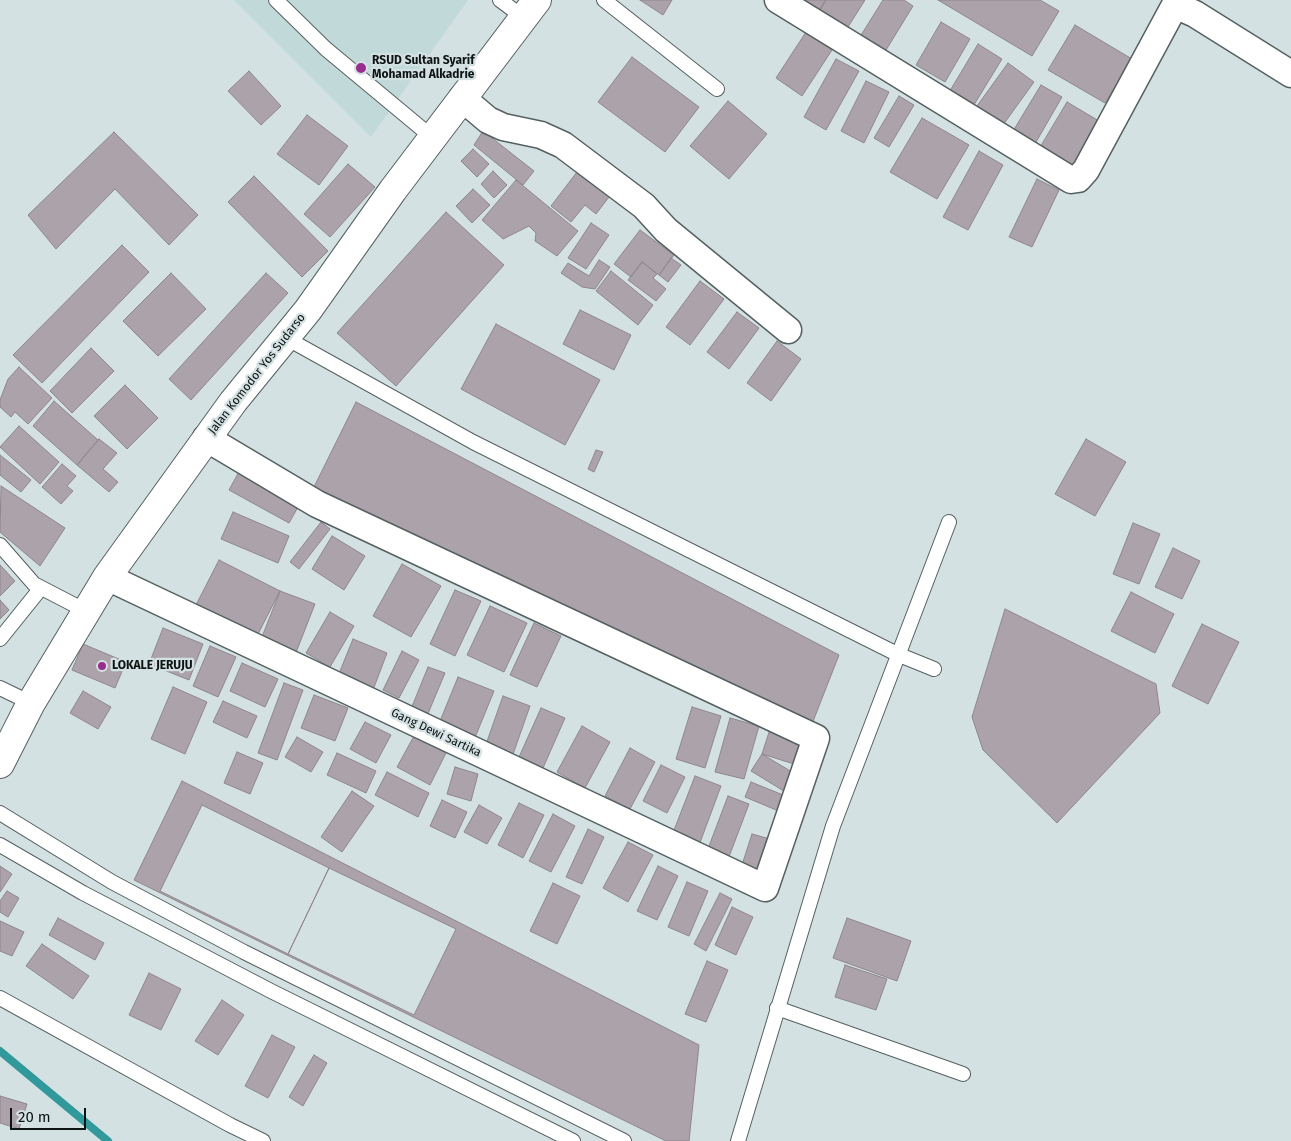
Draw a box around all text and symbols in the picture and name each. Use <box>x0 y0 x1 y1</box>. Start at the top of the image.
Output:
place label: RSUD Sultan Syarif Mohamad Alkadrie <box>372 54 474 82</box>
marker: RSUD Sultan Syarif Mohamad Alkadrie <box>354 61 368 75</box>
street label: Jalan Komodor Yos Sudarso <box>205 311 309 437</box>
place label: LOKALE JERUJU <box>112 659 193 673</box>
marker: LOKALE JERUJU <box>96 660 108 672</box>
street label: Gang Dewi Sartika <box>389 706 483 760</box>
scale bar <box>12 1098 89 1130</box>
text: 20 m <box>18 1108 51 1126</box>

